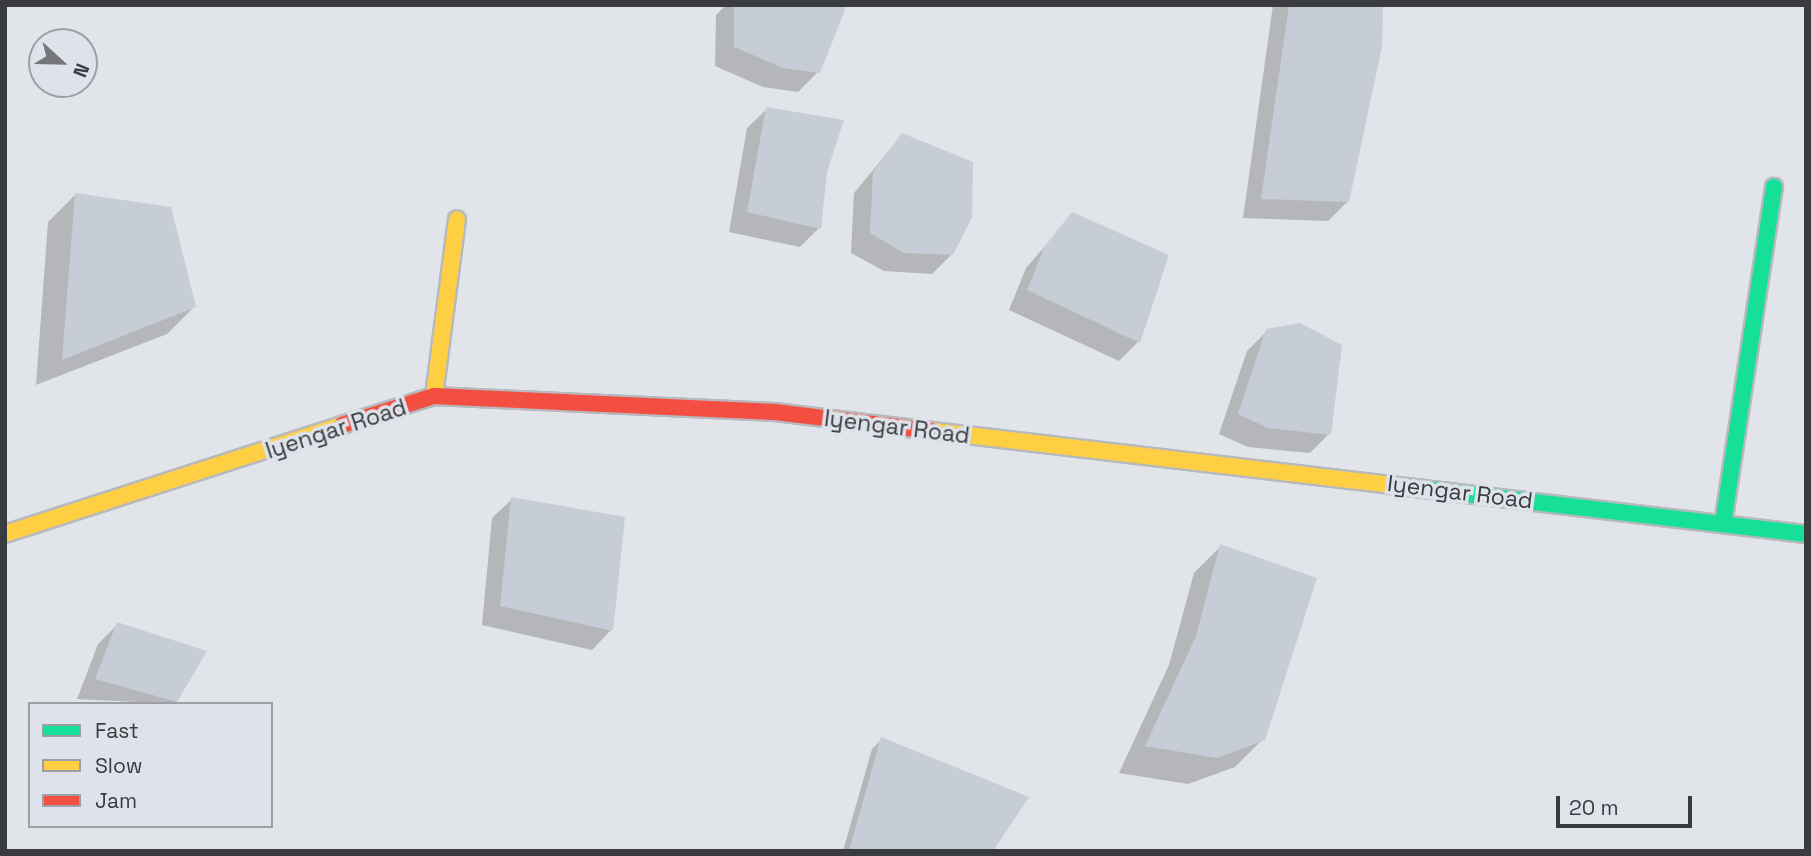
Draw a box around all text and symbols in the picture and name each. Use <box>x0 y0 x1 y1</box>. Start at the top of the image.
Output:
north arrow <box>28 28 98 98</box>
text: N <box>67 60 95 81</box>
street label: Iyengar Road <box>262 393 410 465</box>
street label: Iyengar Road <box>823 404 971 450</box>
street label: Iyengar Road <box>1386 469 1534 515</box>
legend <box>28 702 273 828</box>
text: Fast <box>95 717 139 744</box>
text: Slow <box>95 752 143 779</box>
scale bar <box>1559 782 1696 826</box>
text: Jam <box>95 787 137 814</box>
text: 20 m <box>1569 794 1619 821</box>

